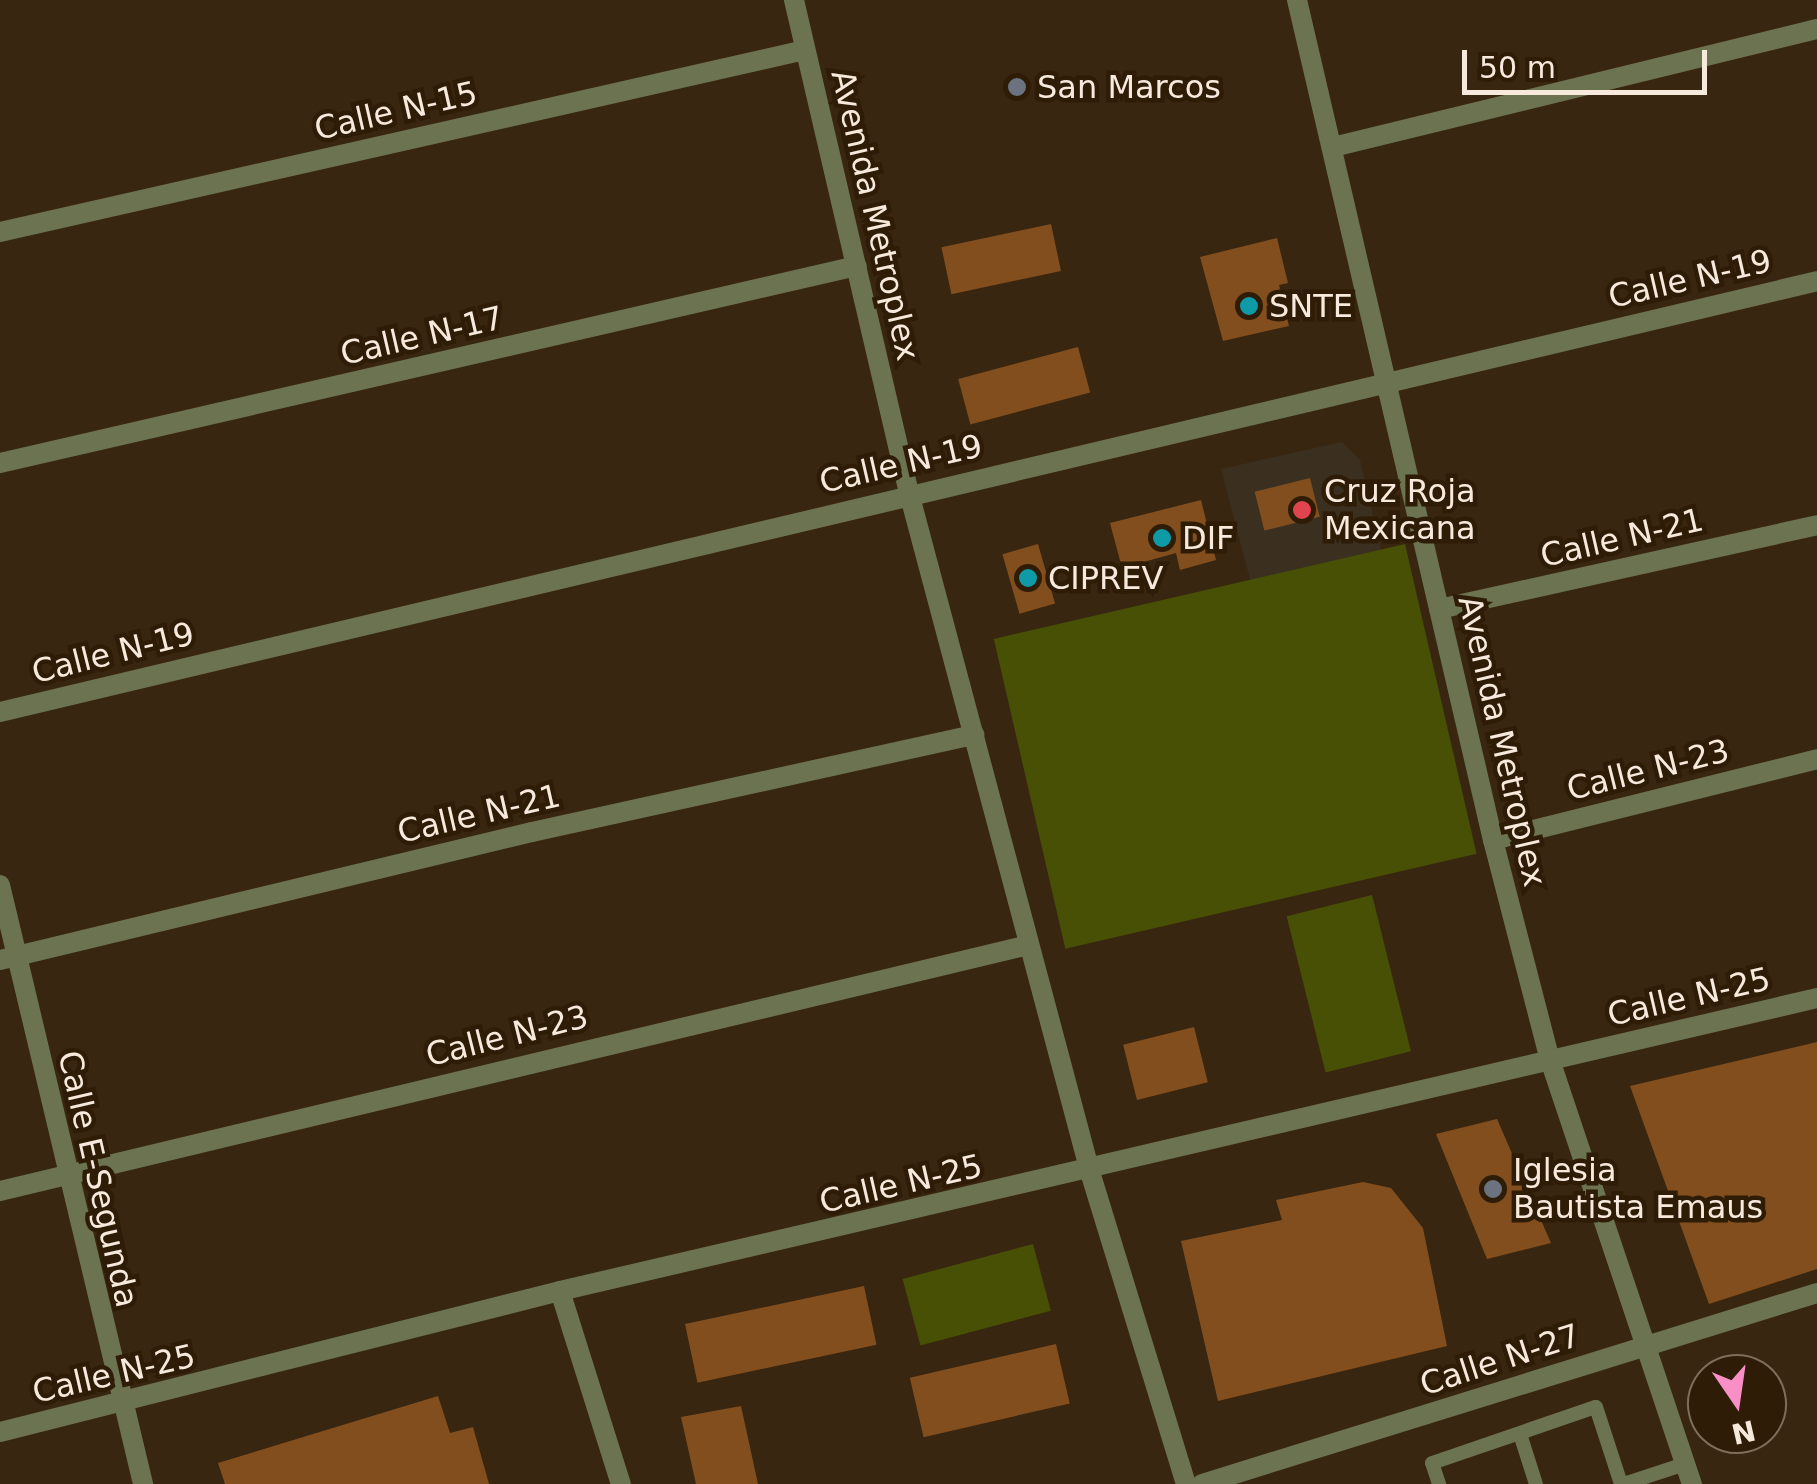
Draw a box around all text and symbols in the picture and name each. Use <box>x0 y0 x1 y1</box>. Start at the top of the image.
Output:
scale bar <box>1467 30 1712 92</box>
text: 50 m <box>1479 50 1556 85</box>
street label: Avenida Metroplex <box>823 66 927 364</box>
place label: San Marcos <box>1037 68 1221 106</box>
street label: Calle N-15 <box>311 74 481 148</box>
marker: San Marcos <box>1006 76 1028 98</box>
street label: Calle N-19 <box>1605 242 1775 316</box>
place label: SNTE <box>1269 287 1353 325</box>
marker: SNTE <box>1238 295 1260 317</box>
street label: Calle N-17 <box>337 299 507 373</box>
street label: Calle N-19 <box>816 427 986 501</box>
place label: Cruz Roja Mexicana <box>1324 473 1476 548</box>
marker: Cruz Roja Mexicana <box>1289 497 1315 523</box>
street label: Calle N-21 <box>1537 501 1707 575</box>
place label: DIF <box>1182 519 1234 557</box>
marker: DIF <box>1151 527 1173 549</box>
place label: CIPREV <box>1048 559 1163 597</box>
marker: CIPREV <box>1017 567 1039 589</box>
street label: Avenida Metroplex <box>1450 592 1554 890</box>
street label: Calle N-19 <box>28 614 198 692</box>
street label: Calle N-23 <box>1563 731 1733 809</box>
street label: Calle N-21 <box>394 777 564 851</box>
street label: Calle N-25 <box>1604 960 1774 1034</box>
street label: Calle N-23 <box>422 997 592 1075</box>
street label: Calle E-Segunda <box>50 1047 146 1311</box>
street label: Calle N-25 <box>816 1147 986 1221</box>
place label: Iglesia Bautista Emaus <box>1513 1152 1763 1227</box>
marker: Iglesia Bautista Emaus <box>1482 1178 1504 1200</box>
street label: Calle N-27 <box>1415 1316 1585 1404</box>
street label: Calle N-25 <box>29 1337 199 1411</box>
north arrow <box>1687 1354 1787 1454</box>
text: N <box>1728 1413 1759 1450</box>

